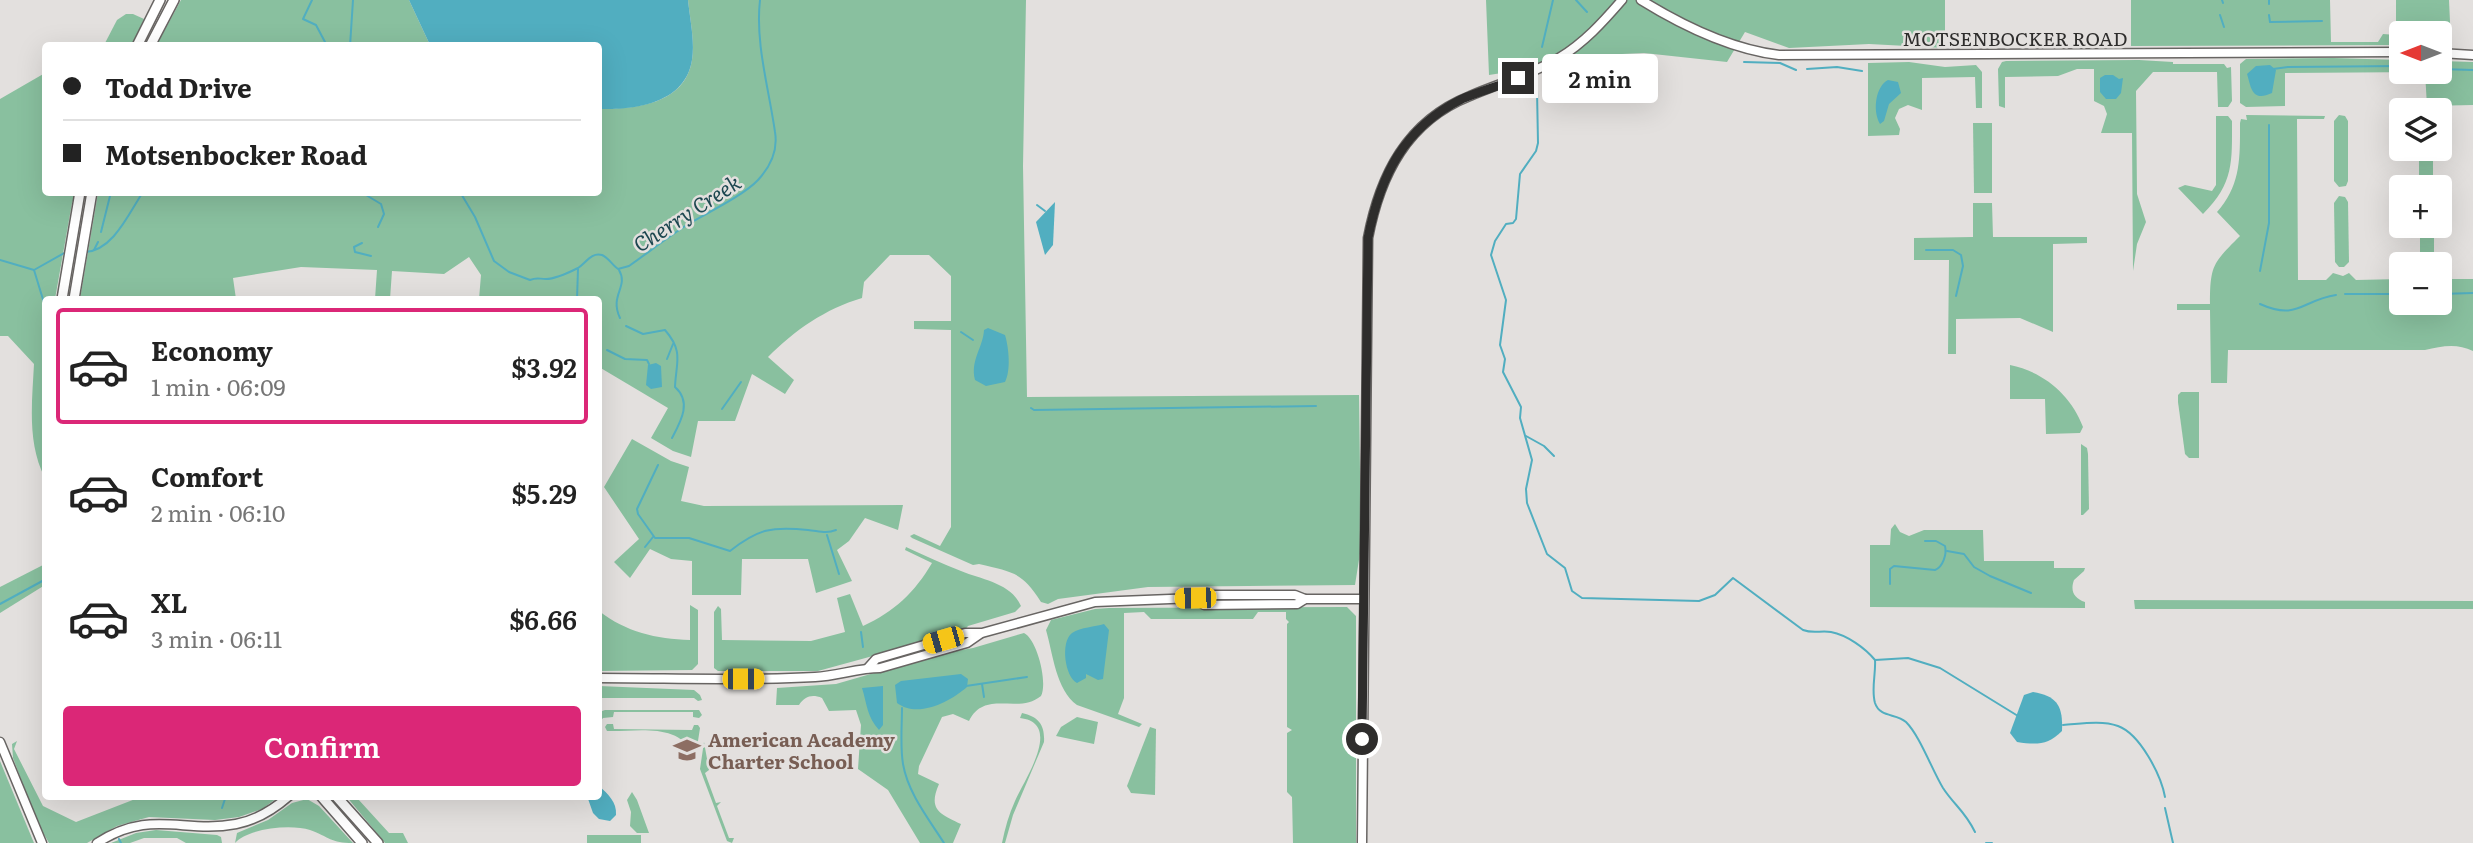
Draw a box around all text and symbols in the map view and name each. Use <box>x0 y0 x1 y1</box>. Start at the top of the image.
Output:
north arrow <box>2389 21 2452 84</box>
map controls <box>2389 21 2452 315</box>
street label: MOTSENBOCKER ROAD <box>1903 24 2127 52</box>
callout: 2 min <box>1542 54 1658 102</box>
text: 2 min <box>1568 61 1632 95</box>
route end <box>1502 62 1534 94</box>
text: Todd Drive <box>105 67 252 106</box>
button: layers <box>2389 98 2452 161</box>
text: Motsenbocker Road <box>105 134 367 173</box>
water label: Cherry Creek <box>626 165 746 258</box>
button: + <box>2389 175 2452 238</box>
button: − <box>2389 252 2452 315</box>
text: Economy <box>151 330 273 369</box>
icon: car <box>67 335 130 398</box>
text: $3.92 <box>511 347 577 386</box>
text: 1 min · 06:09 <box>151 369 286 403</box>
text: Comfort <box>151 456 263 495</box>
icon: car <box>67 461 130 524</box>
text: $5.29 <box>511 473 577 512</box>
text: 2 min · 06:10 <box>151 495 285 529</box>
text: XL <box>151 582 188 621</box>
icon: car <box>67 587 130 650</box>
car <box>1174 587 1217 609</box>
text: $6.66 <box>509 599 577 638</box>
text: 3 min · 06:11 <box>151 621 282 655</box>
car <box>920 624 967 656</box>
car <box>723 669 765 690</box>
button: Confirm <box>63 706 581 786</box>
route start <box>1346 723 1378 755</box>
place label: American Academy Charter School <box>708 725 895 775</box>
school or university icon: American Academy Charter School <box>672 735 702 765</box>

